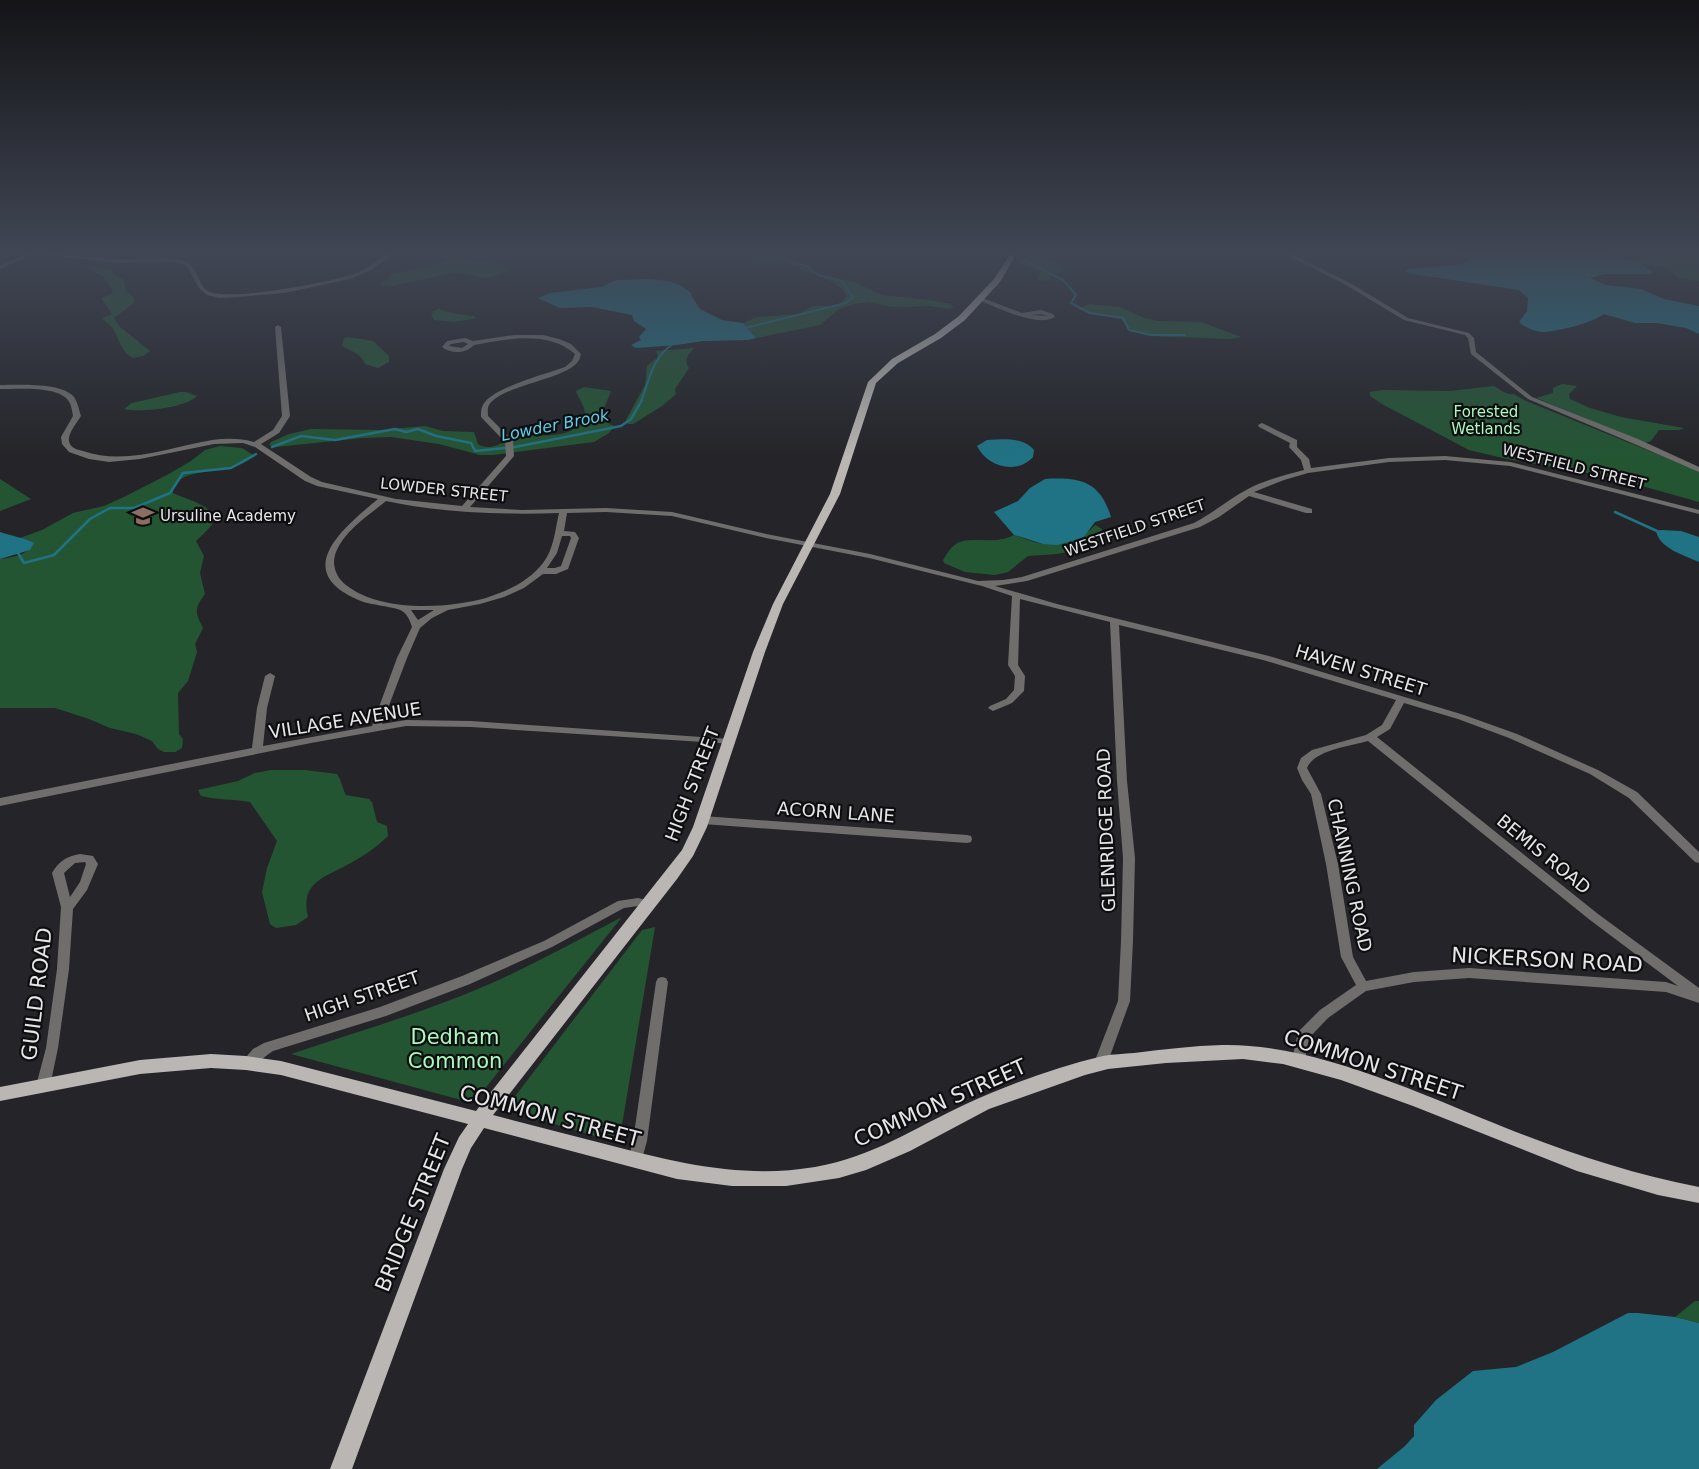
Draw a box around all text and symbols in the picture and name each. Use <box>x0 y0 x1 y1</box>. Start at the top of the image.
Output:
park label: Forested Wetlands <box>1451 403 1521 438</box>
water label: Lowder Brook <box>499 405 611 445</box>
street label: WESTFIELD STREET <box>1500 440 1649 494</box>
street label: LOWDER STREET <box>379 474 509 506</box>
street label: WESTFIELD STREET <box>1062 495 1208 561</box>
school or university icon: Ursuline Academy <box>130 503 156 529</box>
place label: Ursuline Academy <box>160 507 296 525</box>
street label: HAVEN STREET <box>1293 640 1430 700</box>
street label: VILLAGE AVENUE <box>267 698 423 742</box>
street label: HIGH STREET <box>661 723 724 844</box>
street label: GLENRIDGE ROAD <box>1093 748 1119 912</box>
street label: CHANNING ROAD <box>1323 796 1377 954</box>
street label: ACORN LANE <box>776 797 896 827</box>
street label: BEMIS ROAD <box>1493 810 1595 898</box>
street label: GUILD ROAD <box>17 926 57 1062</box>
street label: NICKERSON ROAD <box>1451 943 1643 977</box>
street label: HIGH STREET <box>302 966 423 1026</box>
park label: Dedham Common <box>408 1025 502 1073</box>
street label: COMMON STREET <box>1281 1025 1466 1105</box>
street label: COMMON STREET <box>850 1054 1030 1152</box>
street label: COMMON STREET <box>457 1080 643 1152</box>
street label: BRIDGE STREET <box>370 1131 456 1295</box>

